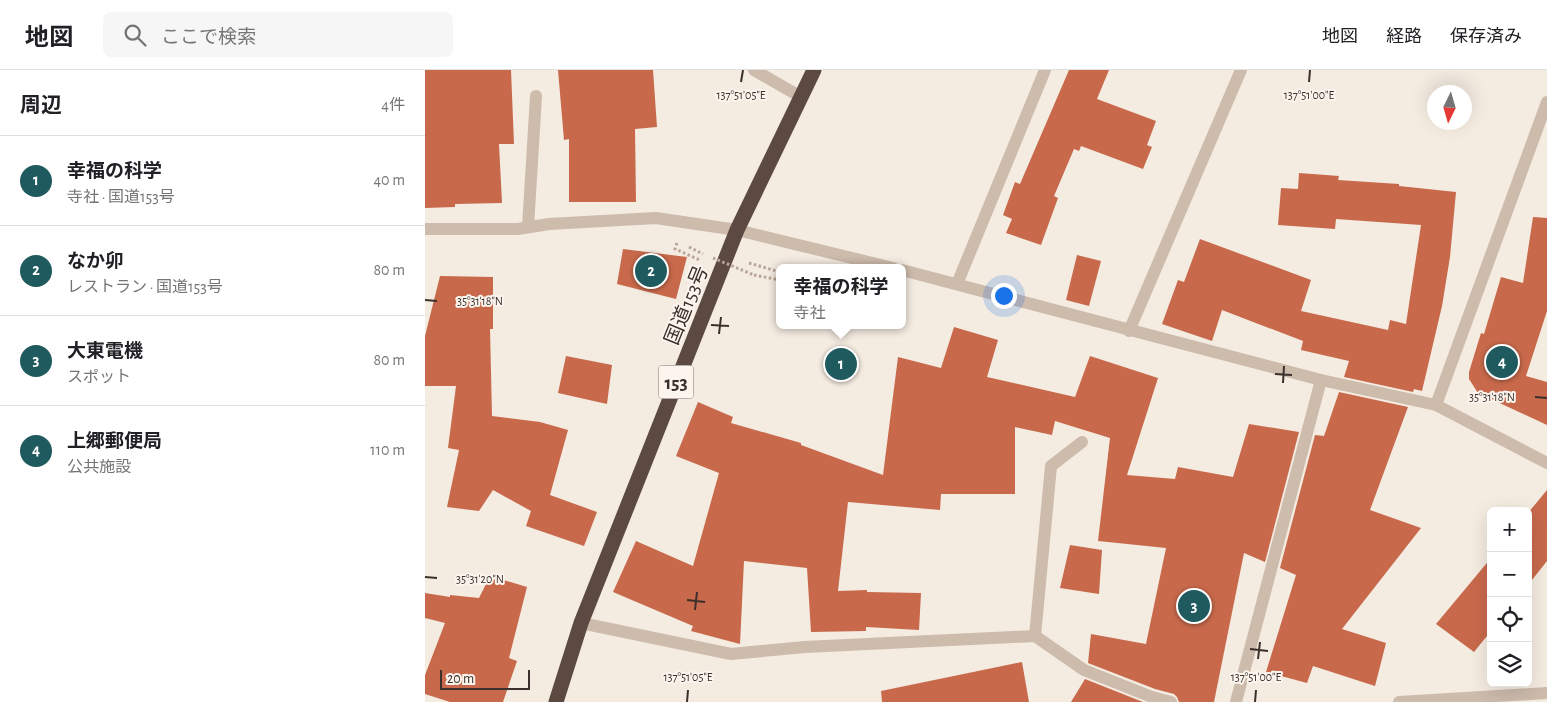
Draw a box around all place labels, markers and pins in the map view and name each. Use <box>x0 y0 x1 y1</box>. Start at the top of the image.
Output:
pin: 2 <box>635 252 667 290</box>
pin: 4 <box>1486 343 1518 381</box>
pin: 1 <box>825 345 857 383</box>
pin: 3 <box>1178 587 1210 625</box>

